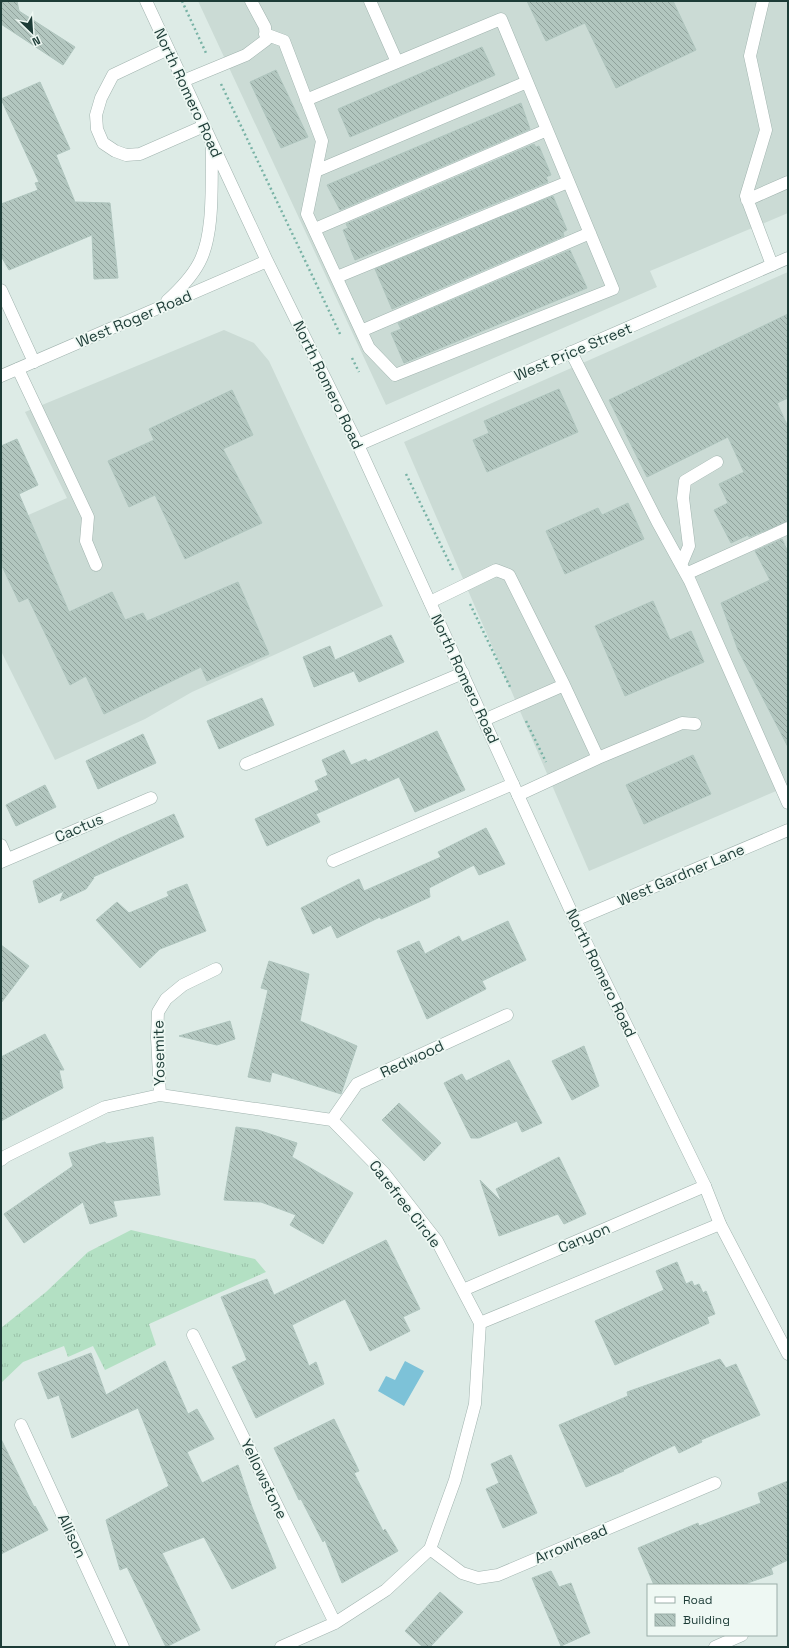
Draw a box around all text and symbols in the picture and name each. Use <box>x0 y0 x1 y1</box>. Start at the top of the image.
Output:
north arrow <box>12 12 52 52</box>
street label: North Romero Road <box>150 25 227 161</box>
text: N <box>30 33 43 49</box>
street label: West Roger Road <box>73 286 195 351</box>
street label: North Romero Road <box>289 317 368 452</box>
street label: West Price Street <box>511 318 635 385</box>
street label: North Romero Road <box>427 611 504 747</box>
street label: Cactus <box>52 809 106 846</box>
street label: West Gardner Lane <box>614 839 747 910</box>
street label: North Romero Road <box>562 905 641 1040</box>
street label: Yosemite <box>148 1020 169 1086</box>
street label: Redwood <box>377 1036 447 1082</box>
street label: Carefree Circle <box>365 1156 446 1251</box>
street label: Canyon <box>555 1218 613 1257</box>
street label: Yellowstone <box>237 1436 292 1522</box>
street label: Allison <box>54 1511 91 1561</box>
street label: Arrowhead <box>531 1520 610 1567</box>
legend <box>647 1584 777 1636</box>
text: Road <box>683 1592 712 1608</box>
text: Building <box>683 1612 730 1628</box>

